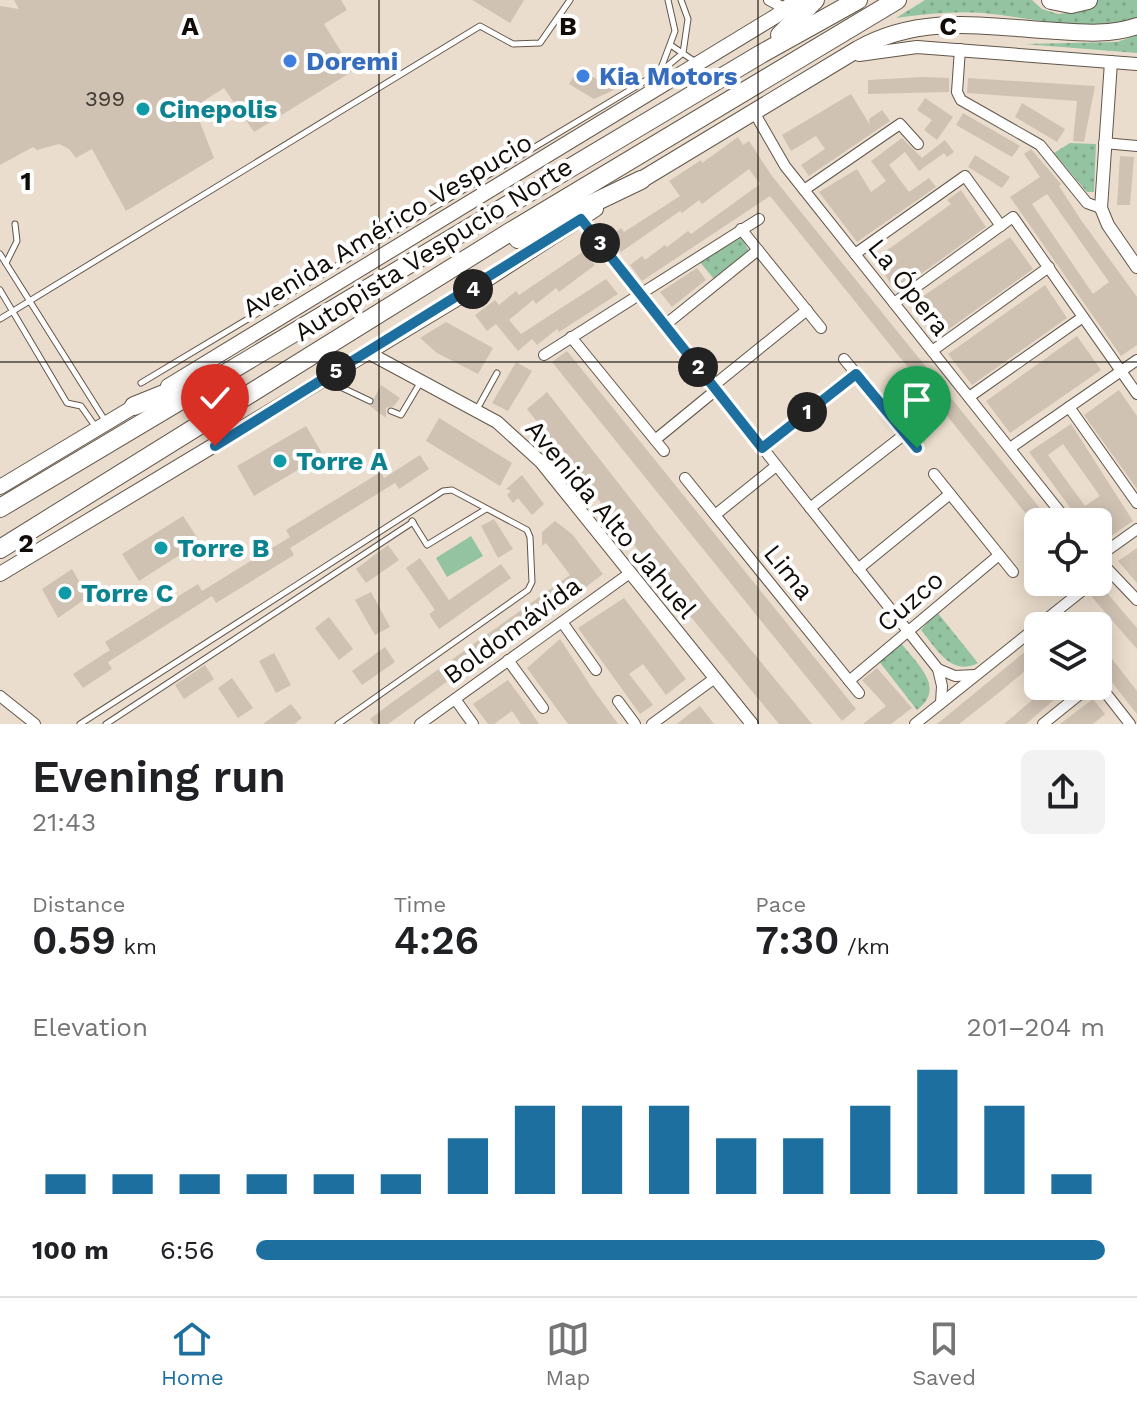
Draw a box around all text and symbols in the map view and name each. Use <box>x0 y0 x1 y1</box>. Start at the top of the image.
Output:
text: A <box>181 11 199 41</box>
text: B <box>559 11 577 41</box>
text: C <box>939 11 957 41</box>
place label: Doremi <box>306 46 398 76</box>
marker: Doremi <box>281 52 299 70</box>
place label: Kia Motors <box>599 61 738 91</box>
marker: Kia Motors <box>574 67 592 85</box>
house number: 399 <box>85 86 125 111</box>
place label: Cinepolis <box>159 94 277 124</box>
marker: Cinepolis <box>134 100 152 118</box>
street label: Avenida Américo Vespucio <box>237 127 537 323</box>
street label: Autopista Vespucio Norte <box>288 151 578 347</box>
text: 1 <box>20 166 32 196</box>
pin: 3 <box>580 223 620 263</box>
text: 3 <box>593 230 607 255</box>
street label: La Ópera <box>862 233 956 341</box>
pin: 4 <box>453 269 493 309</box>
text: 4 <box>466 276 480 301</box>
pin: 2 <box>678 347 718 387</box>
pin: 5 <box>316 351 356 391</box>
text: 2 <box>691 354 705 379</box>
text: 5 <box>330 358 342 383</box>
pin <box>181 364 249 446</box>
pin <box>883 366 951 448</box>
icon: check <box>193 376 237 420</box>
icon: arrive <box>895 378 939 422</box>
pin: 1 <box>787 392 827 432</box>
text: 1 <box>802 399 812 424</box>
street label: Avenida Alto Jahuel <box>519 414 703 624</box>
place label: Torre A <box>296 446 388 476</box>
marker: Torre A <box>271 452 289 470</box>
map controls <box>1024 508 1112 700</box>
button: locate <box>1024 508 1112 596</box>
text: 2 <box>18 528 34 558</box>
place label: Torre B <box>177 533 270 563</box>
street label: Lima <box>758 538 820 606</box>
marker: Torre B <box>152 539 170 557</box>
street label: Cuzco <box>871 564 949 638</box>
street label: Boldomávida <box>437 570 587 690</box>
place label: Torre C <box>81 578 174 608</box>
marker: Torre C <box>56 584 74 602</box>
button: layers <box>1024 612 1112 700</box>
button: share <box>1021 750 1105 834</box>
text: Evening run <box>32 751 286 803</box>
text: 21:43 <box>32 807 96 837</box>
text: Distance <box>32 892 126 917</box>
text: Time <box>394 892 446 917</box>
text: Pace <box>755 892 806 917</box>
text: 0.59 <box>32 917 116 964</box>
text: 4:26 <box>394 917 479 964</box>
text: 7:30 <box>755 917 840 964</box>
text: km <box>116 934 157 959</box>
text: /km <box>840 934 890 959</box>
text: Elevation <box>32 1012 148 1042</box>
text: 201–204 m <box>966 1012 1105 1042</box>
text: 100 m <box>32 1235 109 1265</box>
text: 6:56 <box>160 1235 214 1265</box>
tab: Home <box>161 1317 224 1390</box>
tab: Map <box>546 1317 590 1390</box>
tab: Saved <box>912 1317 976 1390</box>

